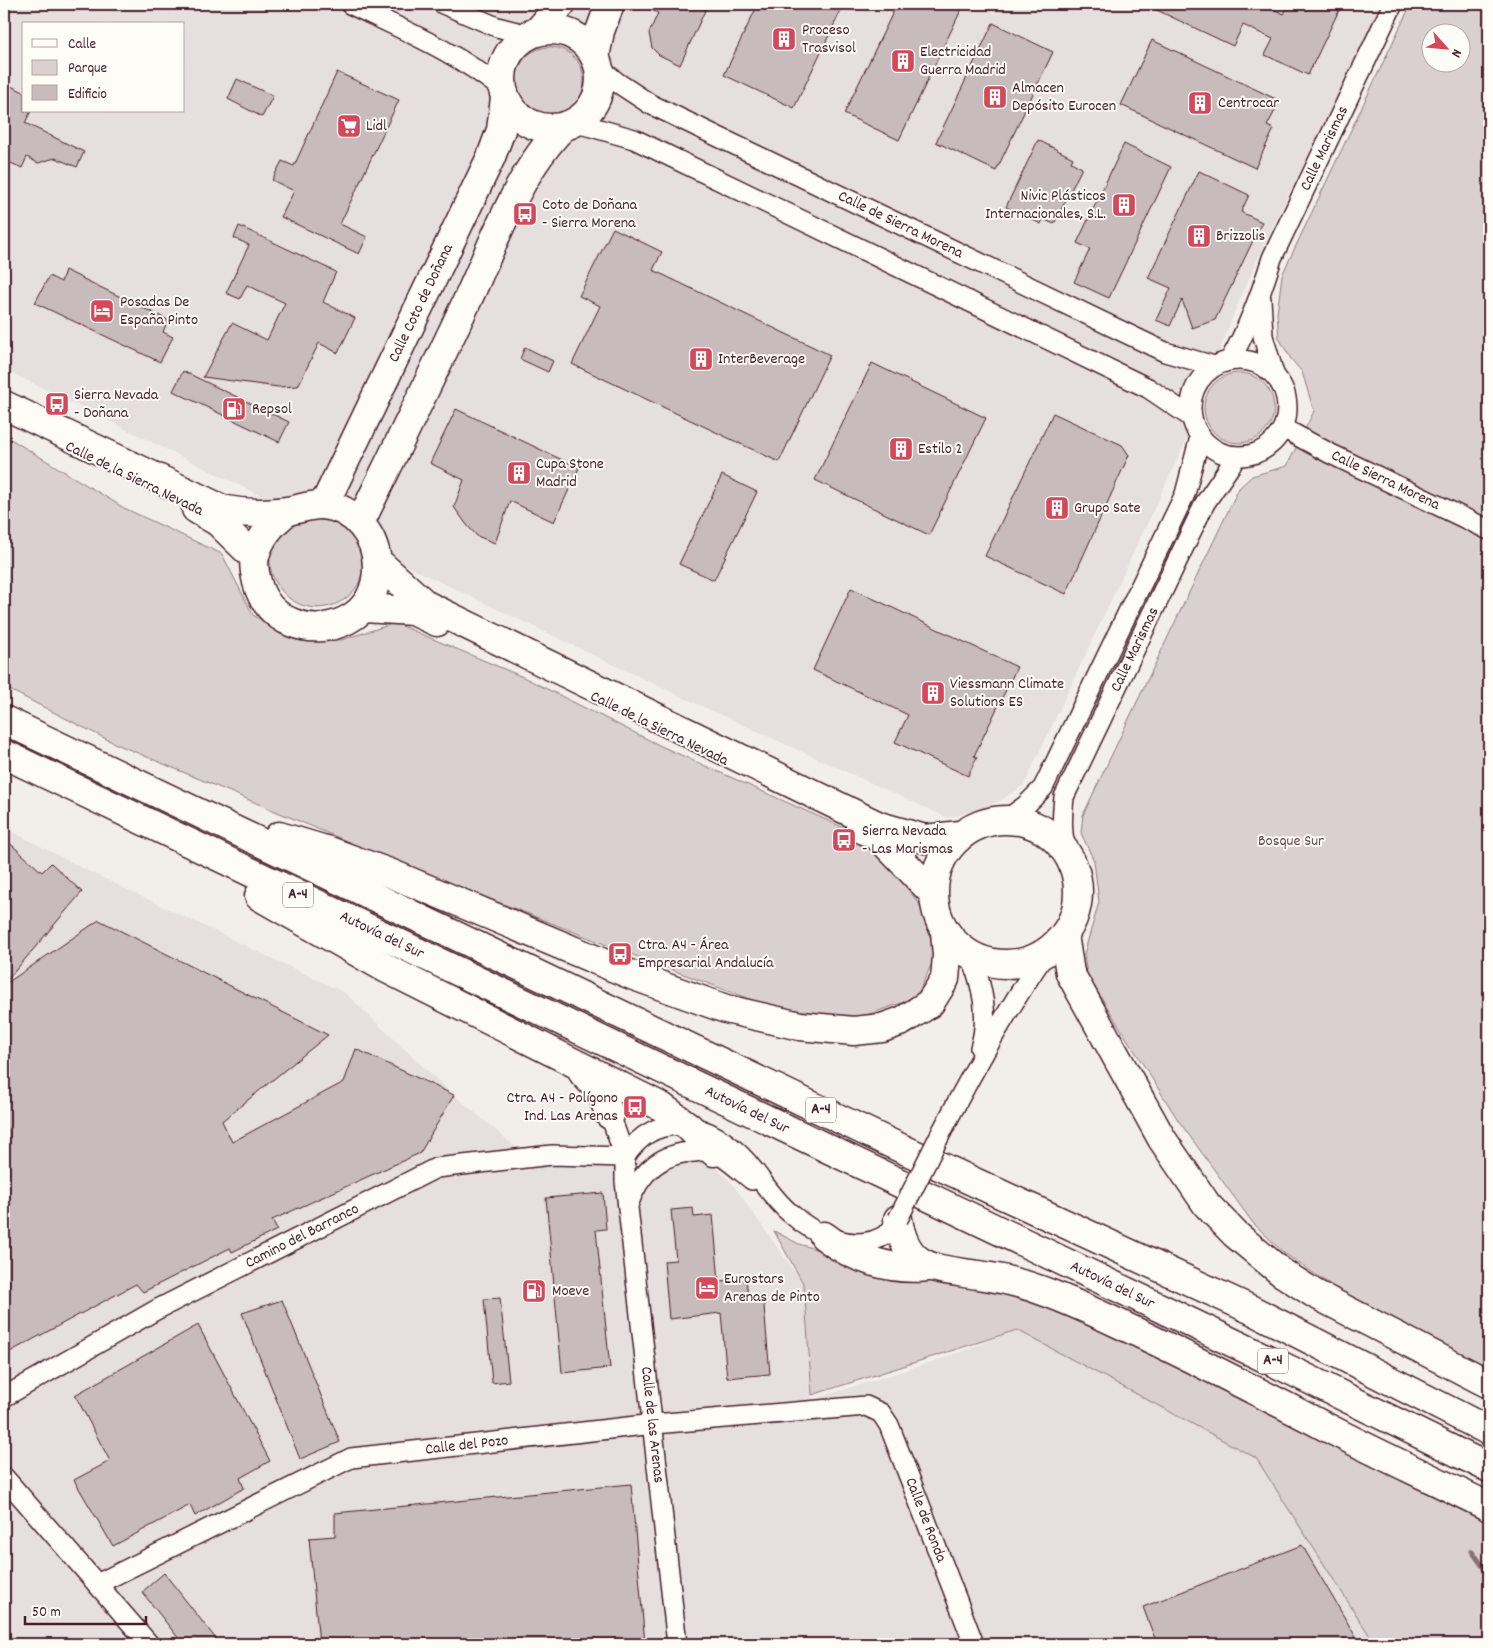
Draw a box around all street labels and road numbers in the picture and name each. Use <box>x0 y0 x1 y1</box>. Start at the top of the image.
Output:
street label: Calle Marismas <box>1294 102 1354 195</box>
street label: Calle de Sierra Morena <box>834 185 968 265</box>
street label: Calle Coto de Doñana <box>383 240 459 366</box>
street label: Calle de la Sierra Nevada <box>61 436 207 523</box>
street label: Calle Sierra Morena <box>1327 444 1444 516</box>
street label: Calle Marismas <box>1105 603 1165 696</box>
street label: Calle de la Sierra Nevada <box>586 686 732 773</box>
road number: A-4 <box>283 882 313 908</box>
street label: Autovía del Sur <box>336 905 428 965</box>
street label: Autovía del Sur <box>701 1080 793 1140</box>
road number: A-4 <box>806 1098 836 1122</box>
street label: Camino del Barranco <box>241 1197 363 1274</box>
street label: Autovía del Sur <box>1066 1255 1159 1315</box>
road number: A-4 <box>1258 1348 1288 1374</box>
street label: Calle de las Arenas <box>634 1365 670 1485</box>
street label: Calle del Pozo <box>424 1429 509 1461</box>
street label: Calle de Ronda <box>899 1474 953 1566</box>

